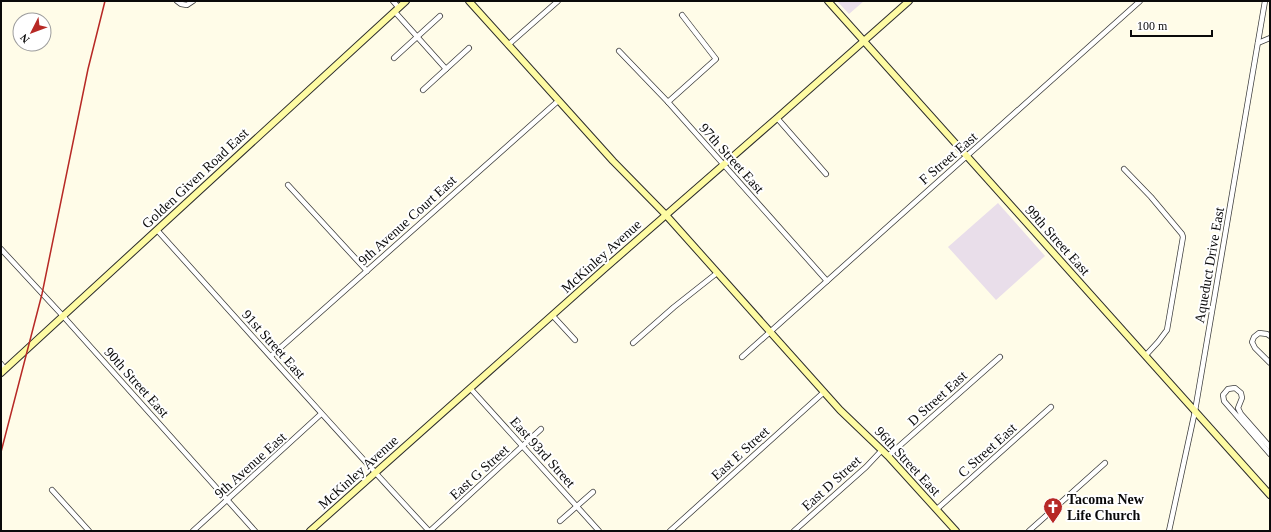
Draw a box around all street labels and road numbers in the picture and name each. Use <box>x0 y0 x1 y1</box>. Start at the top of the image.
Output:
street label: 97th Street East <box>696 120 767 196</box>
street label: Golden Given Road East <box>139 125 252 231</box>
street label: F Street East <box>916 129 980 188</box>
street label: 9th Avenue Court East <box>355 173 459 268</box>
street label: 99th Street East <box>1022 202 1093 278</box>
street label: Aqueduct Drive East <box>1192 206 1227 324</box>
street label: McKinley Avenue <box>558 217 644 296</box>
street label: 91st Street East <box>239 307 308 382</box>
street label: 90th Street East <box>101 344 172 420</box>
street label: D Street East <box>905 368 970 429</box>
street label: East 93rd Street <box>507 414 578 491</box>
street label: C Street East <box>955 420 1020 480</box>
street label: East E Street <box>708 424 772 483</box>
street label: 96th Street East <box>872 424 943 499</box>
street label: 9th Avenue East <box>212 429 289 501</box>
street label: McKinley Avenue <box>315 433 401 512</box>
street label: East G Street <box>447 442 512 503</box>
street label: East D Street <box>799 453 864 514</box>

